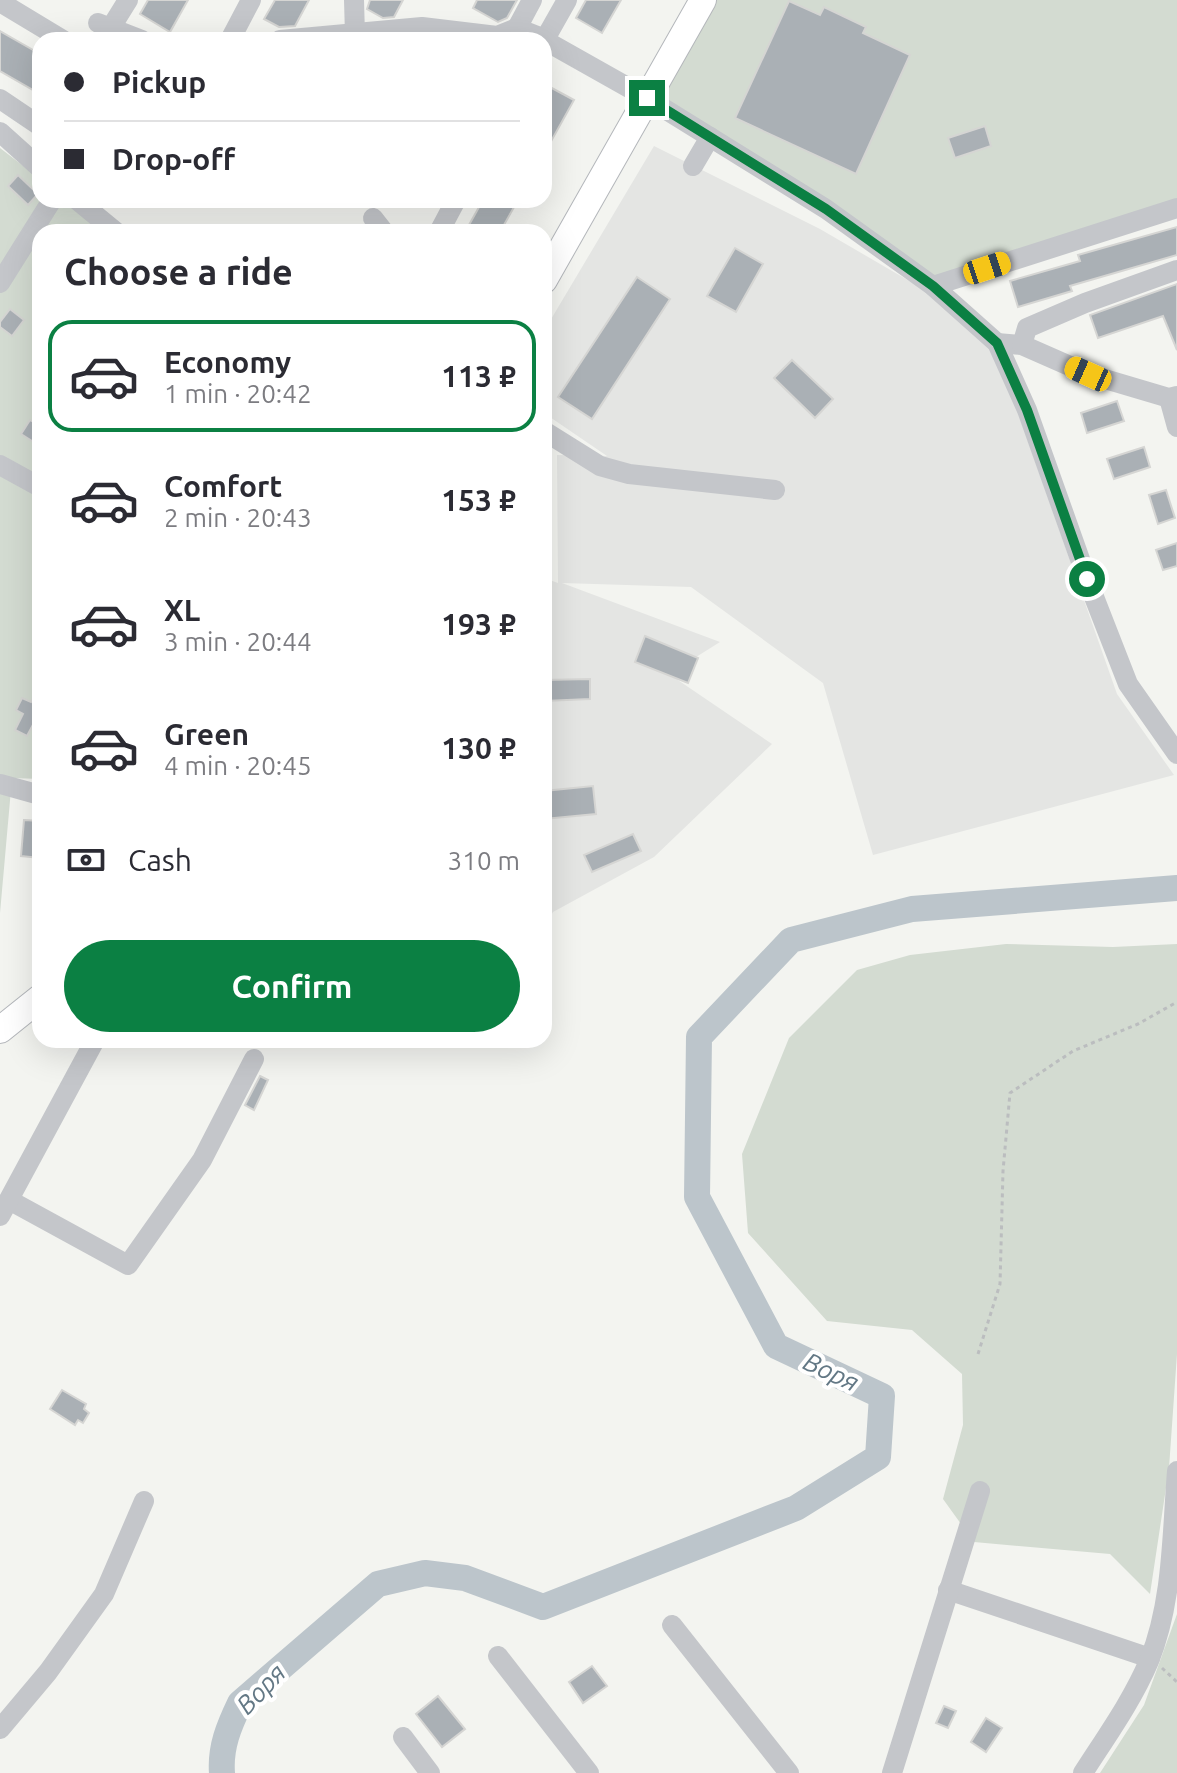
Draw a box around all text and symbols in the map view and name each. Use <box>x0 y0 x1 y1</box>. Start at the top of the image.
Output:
text: Pickup <box>112 65 206 99</box>
route end <box>629 80 665 116</box>
text: Drop-off <box>112 142 235 176</box>
car <box>960 249 1014 287</box>
text: Choose a ride <box>64 251 293 292</box>
icon: car <box>68 340 140 412</box>
text: Economy <box>164 345 291 379</box>
car <box>1061 353 1115 395</box>
text: 113 ₽ <box>441 359 516 393</box>
text: 1 min · 20:42 <box>164 379 312 408</box>
icon: car <box>68 464 140 536</box>
text: Comfort <box>164 469 282 503</box>
text: 153 ₽ <box>441 483 516 517</box>
text: 2 min · 20:43 <box>164 503 312 532</box>
route start <box>1069 561 1105 597</box>
icon: car <box>68 588 140 660</box>
text: XL <box>164 593 200 627</box>
text: 193 ₽ <box>441 607 516 641</box>
text: 3 min · 20:44 <box>164 627 312 656</box>
icon: car <box>68 712 140 784</box>
text: Green <box>164 717 249 751</box>
text: 130 ₽ <box>441 731 516 765</box>
text: 4 min · 20:45 <box>164 751 312 780</box>
icon: cash <box>64 838 108 882</box>
text: Cash <box>128 843 192 877</box>
text: 310 m <box>448 846 520 875</box>
button: Confirm <box>64 940 520 1032</box>
water label: Воря <box>799 1346 863 1397</box>
water label: Воря <box>230 1658 291 1719</box>

